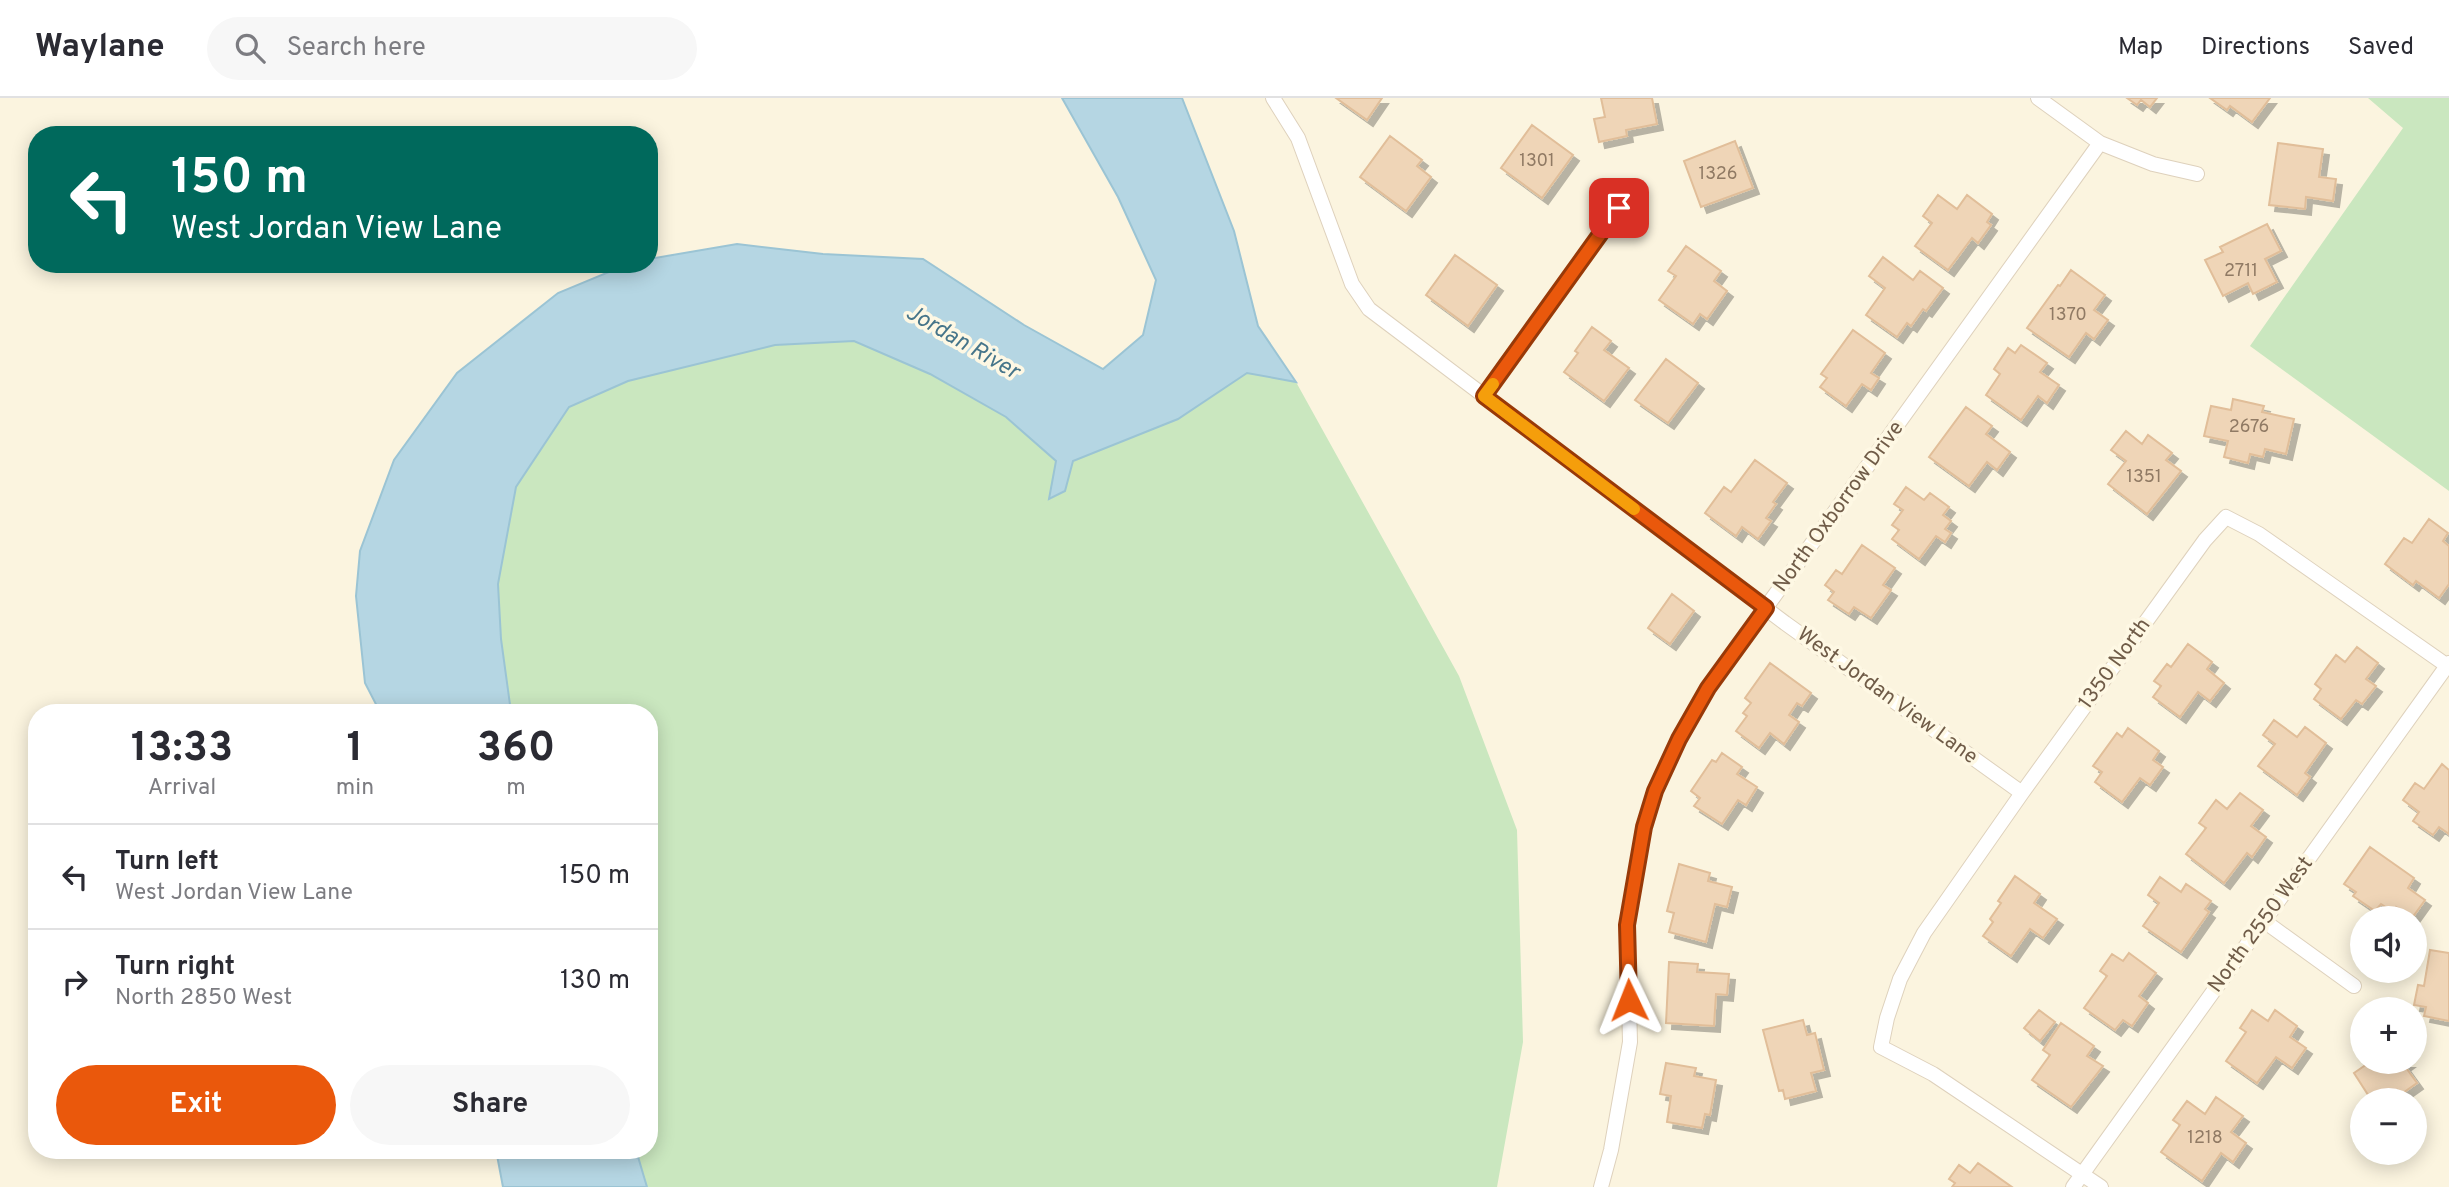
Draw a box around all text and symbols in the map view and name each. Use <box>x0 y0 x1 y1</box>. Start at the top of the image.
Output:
search box <box>207 17 697 80</box>
text: Waylane <box>35 27 165 69</box>
icon: search <box>231 29 269 67</box>
text: Search here <box>287 32 426 65</box>
text: Map <box>2118 33 2163 63</box>
text: Directions <box>2201 33 2310 63</box>
text: Saved <box>2348 33 2414 63</box>
text: 150 m <box>171 149 308 211</box>
house number: 1301 <box>1519 150 1555 173</box>
icon: left <box>56 154 147 245</box>
house number: 1326 <box>1699 163 1737 186</box>
pin <box>1589 178 1649 238</box>
icon: arrive <box>1600 189 1638 227</box>
text: West Jordan View Lane <box>171 210 502 250</box>
house number: 2711 <box>2224 260 2258 283</box>
water label: Jordan River <box>900 299 1026 388</box>
house number: 1370 <box>2049 304 2087 327</box>
street label: North Oxborrow Drive <box>1768 416 1910 598</box>
house number: 2676 <box>2229 416 2269 439</box>
house number: 1351 <box>2126 466 2162 489</box>
street label: 1350 North <box>2073 613 2157 715</box>
street label: West Jordan View Lane <box>1791 621 1983 771</box>
text: 13:33 <box>131 723 233 776</box>
text: 1 <box>347 723 363 776</box>
text: 360 <box>477 723 555 776</box>
text: Arrival <box>148 774 216 803</box>
text: min <box>336 774 374 803</box>
text: m <box>506 774 526 803</box>
text: Turn left <box>115 846 219 879</box>
street label: North 2550 West <box>2202 852 2320 998</box>
icon: left <box>56 858 94 896</box>
text: 150 m <box>559 860 630 893</box>
text: West Jordan View Lane <box>115 879 353 908</box>
map controls <box>2350 906 2427 1165</box>
button: sound <box>2350 906 2427 983</box>
text: Turn right <box>115 951 235 984</box>
icon: right <box>56 963 94 1001</box>
position arrow <box>1592 963 1666 1037</box>
text: 130 m <box>560 965 630 998</box>
text: North 2850 West <box>115 984 292 1013</box>
button: + <box>2350 997 2427 1074</box>
button: Exit <box>56 1065 336 1145</box>
button: Share <box>350 1065 630 1145</box>
button: − <box>2350 1088 2427 1165</box>
house number: 1218 <box>2187 1127 2223 1150</box>

